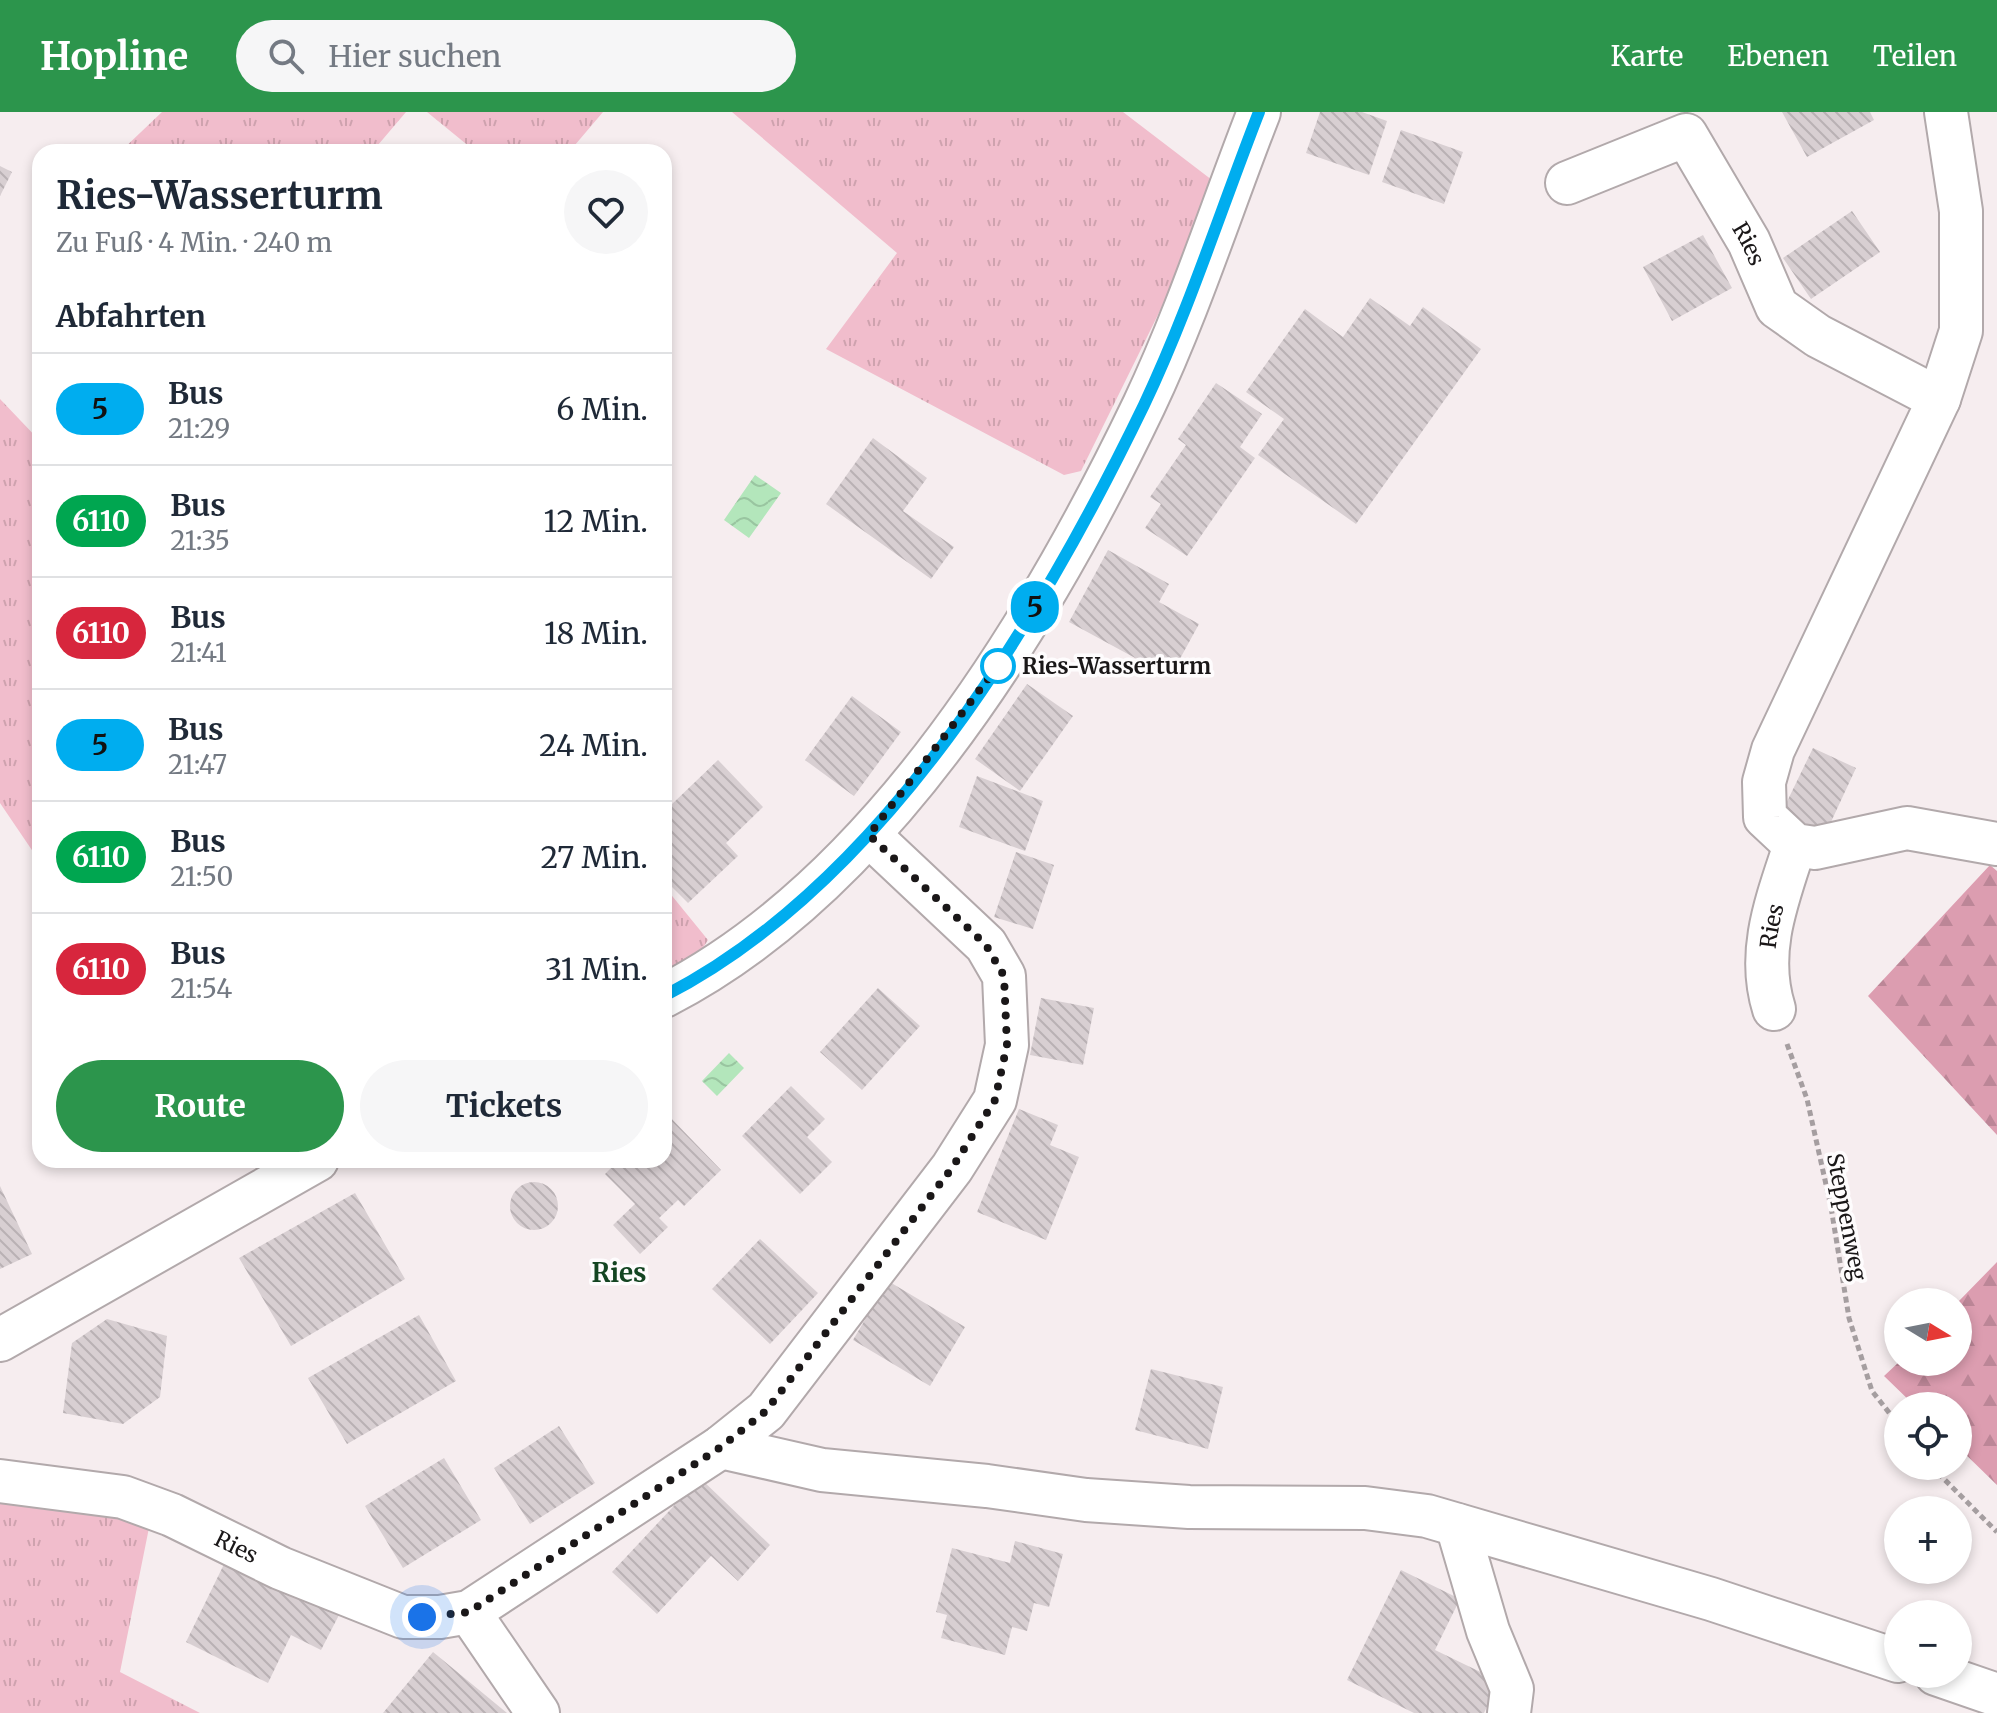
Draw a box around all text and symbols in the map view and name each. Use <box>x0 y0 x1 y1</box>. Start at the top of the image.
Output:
search box <box>236 20 796 92</box>
text: Hopline <box>40 33 188 80</box>
icon: search <box>264 34 308 78</box>
text: Hier suchen <box>328 37 501 75</box>
text: Karte <box>1611 38 1683 74</box>
text: Ebenen <box>1727 38 1829 74</box>
text: Teilen <box>1873 38 1957 74</box>
button: heart <box>564 170 648 254</box>
text: Ries-Wasserturm <box>56 172 383 219</box>
street label: Ries <box>1726 217 1771 270</box>
text: Zu Fuß · 4 Min. · 240 m <box>56 226 332 259</box>
text: Abfahrten <box>56 297 206 335</box>
text: Bus <box>168 374 224 412</box>
text: 6 Min. <box>556 390 648 428</box>
text: 5 <box>92 391 108 427</box>
text: 21:29 <box>168 412 230 445</box>
text: Bus <box>170 486 226 524</box>
text: 12 Min. <box>543 502 648 540</box>
text: 6110 <box>72 503 130 539</box>
text: 21:35 <box>170 524 230 557</box>
line badge: 5 <box>1009 581 1061 633</box>
text: 5 <box>1027 589 1043 625</box>
text: Bus <box>170 598 226 636</box>
text: 18 Min. <box>544 614 648 652</box>
text: 6110 <box>72 615 130 651</box>
text: 21:41 <box>170 636 227 669</box>
marker: Ries-Wasserturm <box>981 649 1015 683</box>
place label: Ries-Wasserturm <box>1022 652 1211 680</box>
text: Bus <box>168 710 224 748</box>
text: 24 Min. <box>539 726 648 764</box>
text: 5 <box>92 727 108 763</box>
text: 21:47 <box>168 748 227 781</box>
text: Bus <box>170 822 226 860</box>
text: 27 Min. <box>540 838 648 876</box>
text: 6110 <box>72 839 130 875</box>
text: 21:50 <box>170 860 233 893</box>
street label: Ries <box>1754 901 1790 950</box>
text: Bus <box>170 934 226 972</box>
text: 31 Min. <box>545 950 648 988</box>
text: 6110 <box>72 951 130 987</box>
text: 21:54 <box>170 972 232 1005</box>
button: Route <box>56 1060 344 1152</box>
button: Tickets <box>360 1060 648 1152</box>
street label: Steppenweg <box>1821 1151 1873 1283</box>
district label: Ries <box>591 1256 647 1289</box>
north arrow <box>1884 1288 1972 1376</box>
map controls <box>1884 1288 1972 1688</box>
button: locate <box>1884 1392 1972 1480</box>
button: + <box>1884 1496 1972 1584</box>
street label: Ries <box>210 1524 263 1569</box>
your location <box>402 1597 442 1637</box>
button: − <box>1884 1600 1972 1688</box>

